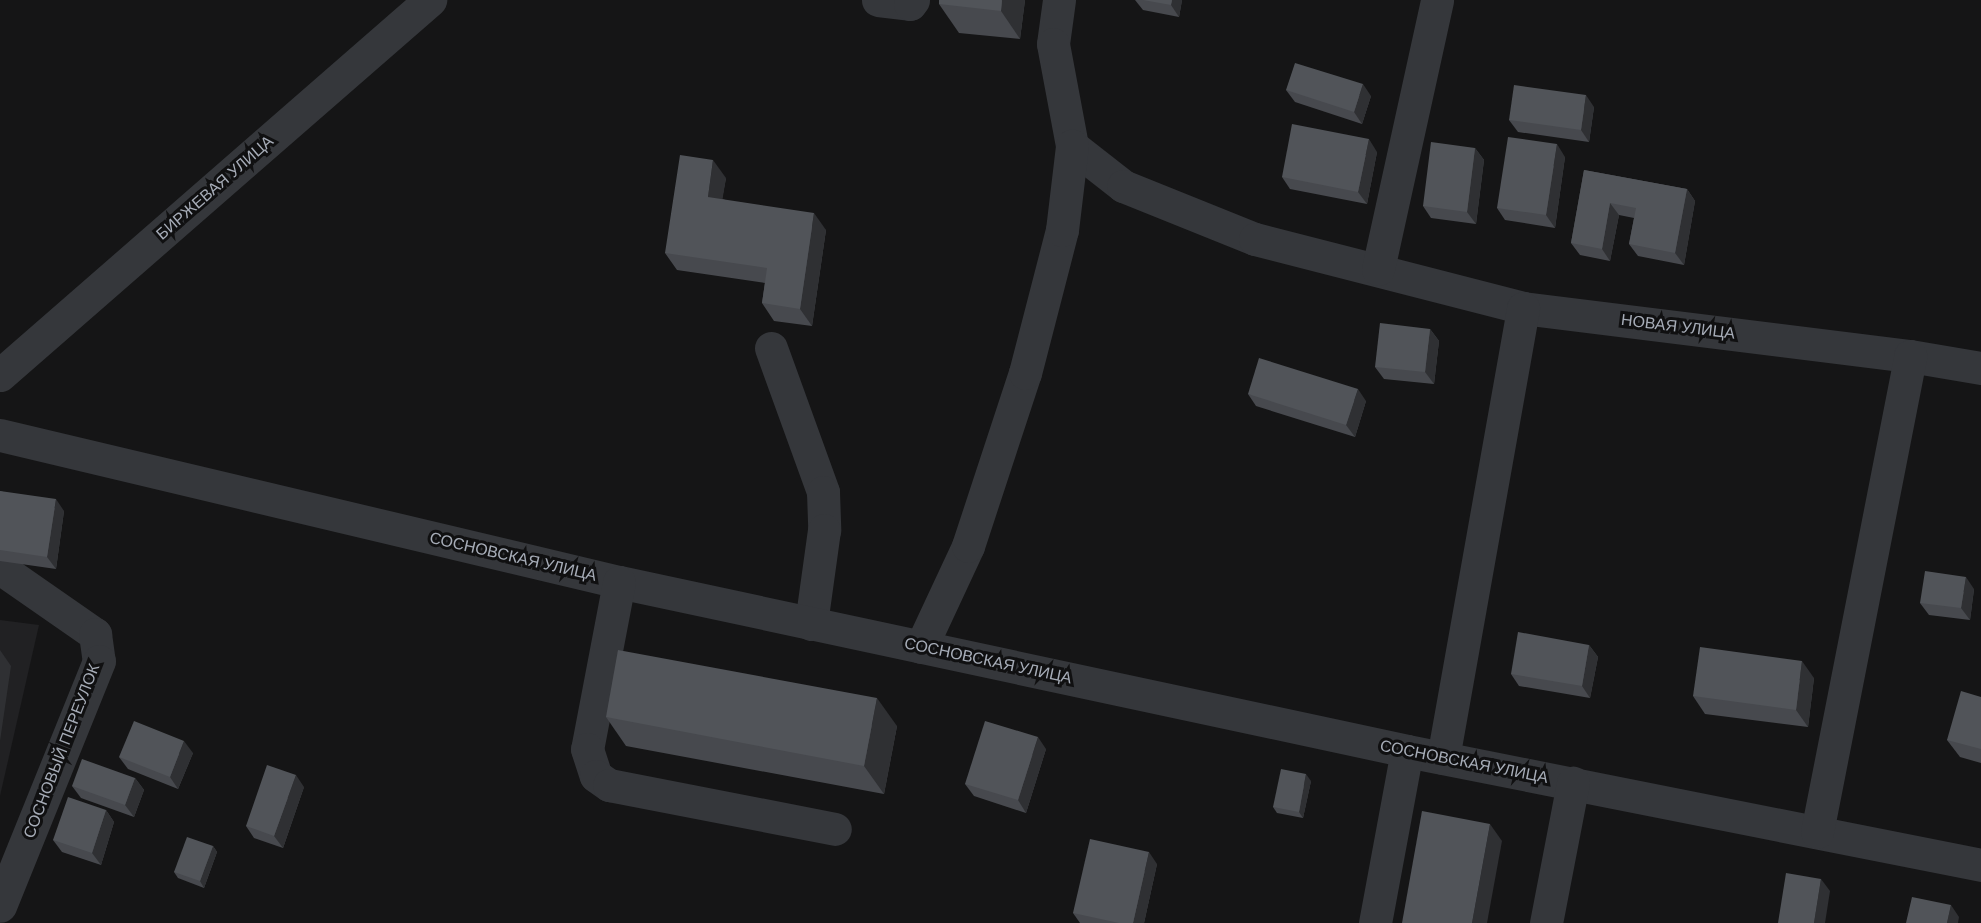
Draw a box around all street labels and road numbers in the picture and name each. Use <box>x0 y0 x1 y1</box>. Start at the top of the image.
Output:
street label: БИРЖЕВАЯ УЛИЦА <box>153 132 277 244</box>
street label: НОВАЯ УЛИЦА <box>1620 310 1736 344</box>
street label: СОСНОВСКАЯ УЛИЦА <box>428 528 598 586</box>
street label: СОСНОВСКАЯ УЛИЦА <box>902 634 1074 688</box>
street label: СОСНОВЫЙ ПЕРЕУЛОК <box>20 661 104 841</box>
street label: СОСНОВСКАЯ УЛИЦА <box>1378 736 1550 788</box>

